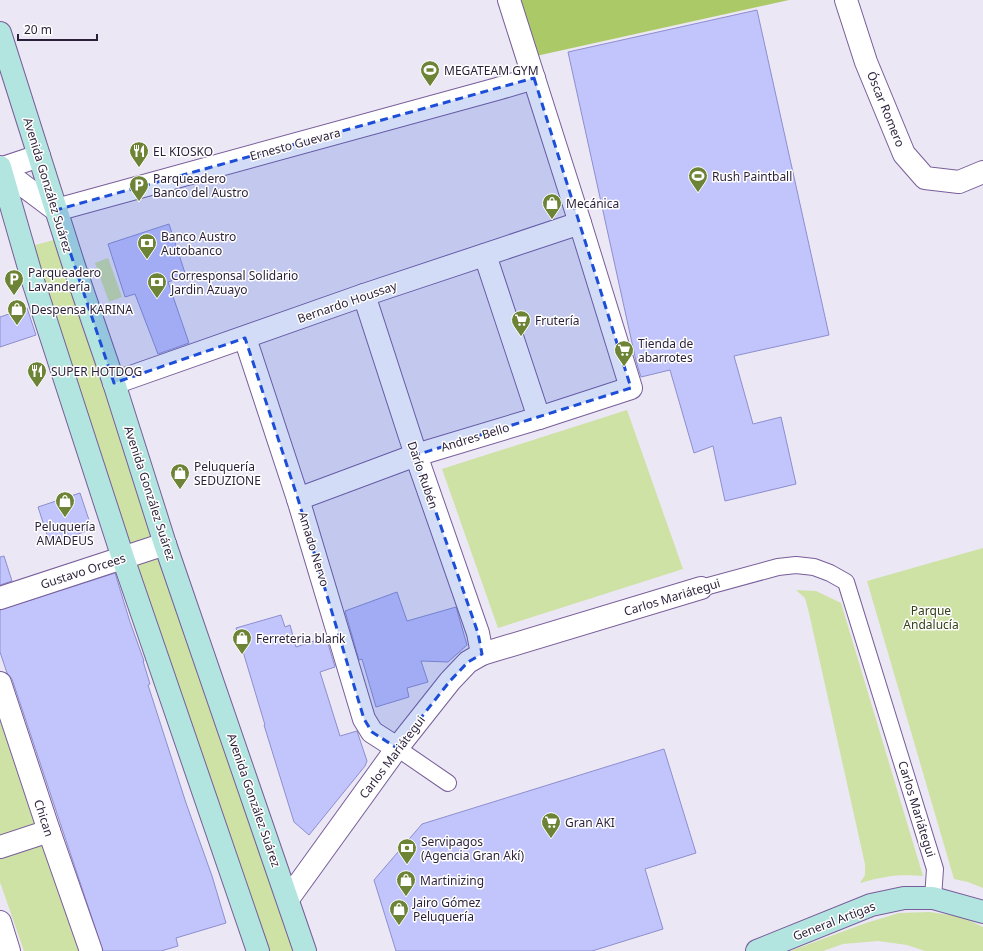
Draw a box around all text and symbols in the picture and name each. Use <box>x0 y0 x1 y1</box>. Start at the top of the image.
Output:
scale bar <box>18 16 97 42</box>
text: 20 m <box>24 21 52 38</box>
sports icon: MEGATEAM GYM <box>419 59 441 87</box>
place label: MEGATEAM GYM <box>444 62 539 79</box>
street label: Óscar Romero <box>863 69 909 149</box>
street label: Avenida González Suárez <box>19 115 77 255</box>
street label: Ernesto Guevara <box>248 124 342 164</box>
restaurant icon: EL KIOSKO <box>128 140 150 168</box>
place label: EL KIOSKO <box>153 143 213 160</box>
sports icon: Rush Paintball <box>687 165 709 193</box>
place label: Rush Paintball <box>712 168 792 185</box>
place label: Parqueadero Banco del Austro <box>153 170 249 201</box>
parking icon: Parqueadero Banco del Austro <box>128 174 150 202</box>
shop icon: Mecánica <box>541 192 563 220</box>
place label: Mecánica <box>566 195 619 212</box>
place label: Banco Austro Autobanco <box>161 228 236 259</box>
bank icon: Banco Austro Autobanco <box>136 232 158 260</box>
place label: Parqueadero Lavandería <box>28 264 101 295</box>
place label: Corresponsal Solidario Jardin Azuayo <box>170 267 298 298</box>
parking icon: Parqueadero Lavandería <box>3 268 25 296</box>
bank icon: Corresponsal Solidario Jardin Azuayo <box>146 271 168 299</box>
street label: Bernardo Houssay <box>295 277 400 327</box>
shop icon: Despensa KARINA <box>6 298 28 326</box>
place label: Despensa KARINA <box>31 301 133 318</box>
supermarket icon: Frutería <box>510 309 532 337</box>
place label: Frutería <box>535 312 579 329</box>
place label: Tienda de abarrotes <box>638 335 694 366</box>
supermarket icon: Tienda de abarrotes <box>613 339 635 367</box>
restaurant icon: SUPER HOTDOG <box>26 360 48 388</box>
place label: SUPER HOTDOG <box>51 363 142 380</box>
street label: Andres Bello <box>439 419 511 455</box>
street label: Avenida González Suárez <box>120 424 180 563</box>
street label: Darío Rubén <box>404 439 442 511</box>
place label: Peluquería SEDUZIONE <box>194 458 261 489</box>
shop icon: Peluquería SEDUZIONE <box>169 462 191 490</box>
shop icon: Peluquería AMADEUS <box>54 490 76 518</box>
street label: Amado Nervo <box>295 509 333 589</box>
place label: Peluquería AMADEUS <box>35 518 95 549</box>
street label: Gustavo Orcees <box>38 549 128 593</box>
street label: Carlos Mariátegui <box>622 574 722 620</box>
park label: Parque Andalucía <box>903 602 959 633</box>
shop icon: Ferreteria blank <box>231 627 253 655</box>
place label: Ferreteria blank <box>256 630 346 647</box>
street label: Carlos Mariátegui <box>355 712 429 802</box>
street label: Avenida González Suárez <box>223 731 285 869</box>
street label: Carlos Mariátegui <box>894 759 940 859</box>
street label: Chican <box>30 797 58 839</box>
supermarket icon: Gran AKI <box>540 811 562 839</box>
place label: Gran AKI <box>565 814 615 831</box>
place label: Servipagos (Agencia Gran Akí) <box>421 833 524 864</box>
bank icon: Servipagos (Agencia Gran Akí) <box>396 837 418 865</box>
shop icon: Martinizing <box>395 869 417 897</box>
place label: Martinizing <box>420 872 484 889</box>
place label: Jairo Gómez Peluquería <box>412 894 481 925</box>
street label: General Artigas <box>790 897 878 945</box>
shop icon: Jairo Gómez Peluquería <box>388 898 410 926</box>

